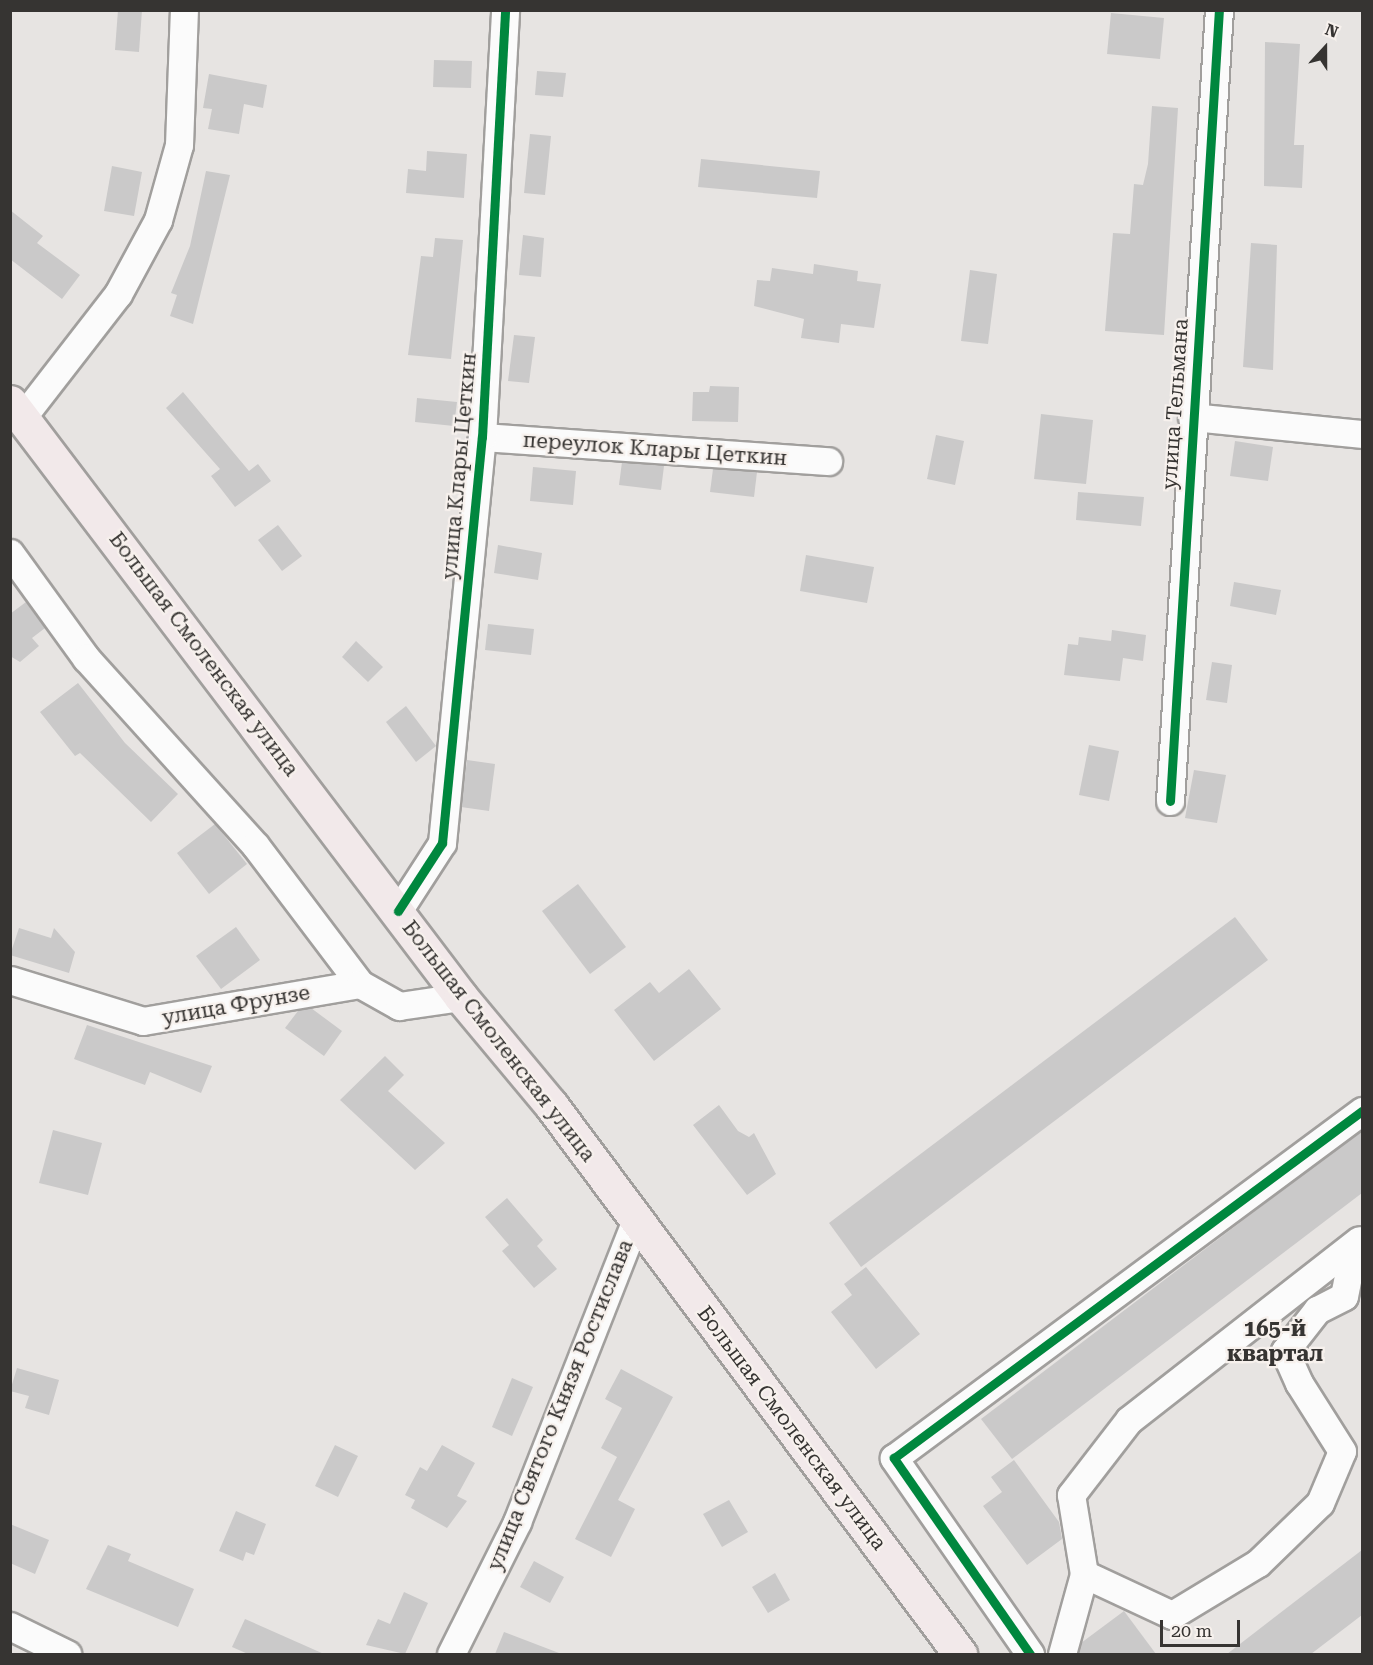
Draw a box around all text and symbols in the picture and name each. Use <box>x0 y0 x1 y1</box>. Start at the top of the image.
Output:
north arrow <box>1295 18 1355 78</box>
text: N <box>1322 20 1341 42</box>
street label: улица Тельмана <box>1156 318 1194 490</box>
street label: улица Клары Цеткин <box>437 352 481 580</box>
street label: переулок Клары Цеткин <box>522 427 788 471</box>
street label: Большая Смоленская улица <box>104 527 304 781</box>
street label: Большая Смоленская улица <box>397 915 601 1167</box>
street label: улица Фрунзе <box>160 980 312 1030</box>
street label: улица Святого Князя Ростислава <box>482 1236 638 1574</box>
street label: Большая Смоленская улица <box>692 1301 892 1555</box>
district label: 165-й квартал <box>1227 1315 1323 1366</box>
scale bar <box>1163 1608 1242 1646</box>
text: 20 m <box>1171 1620 1212 1641</box>

